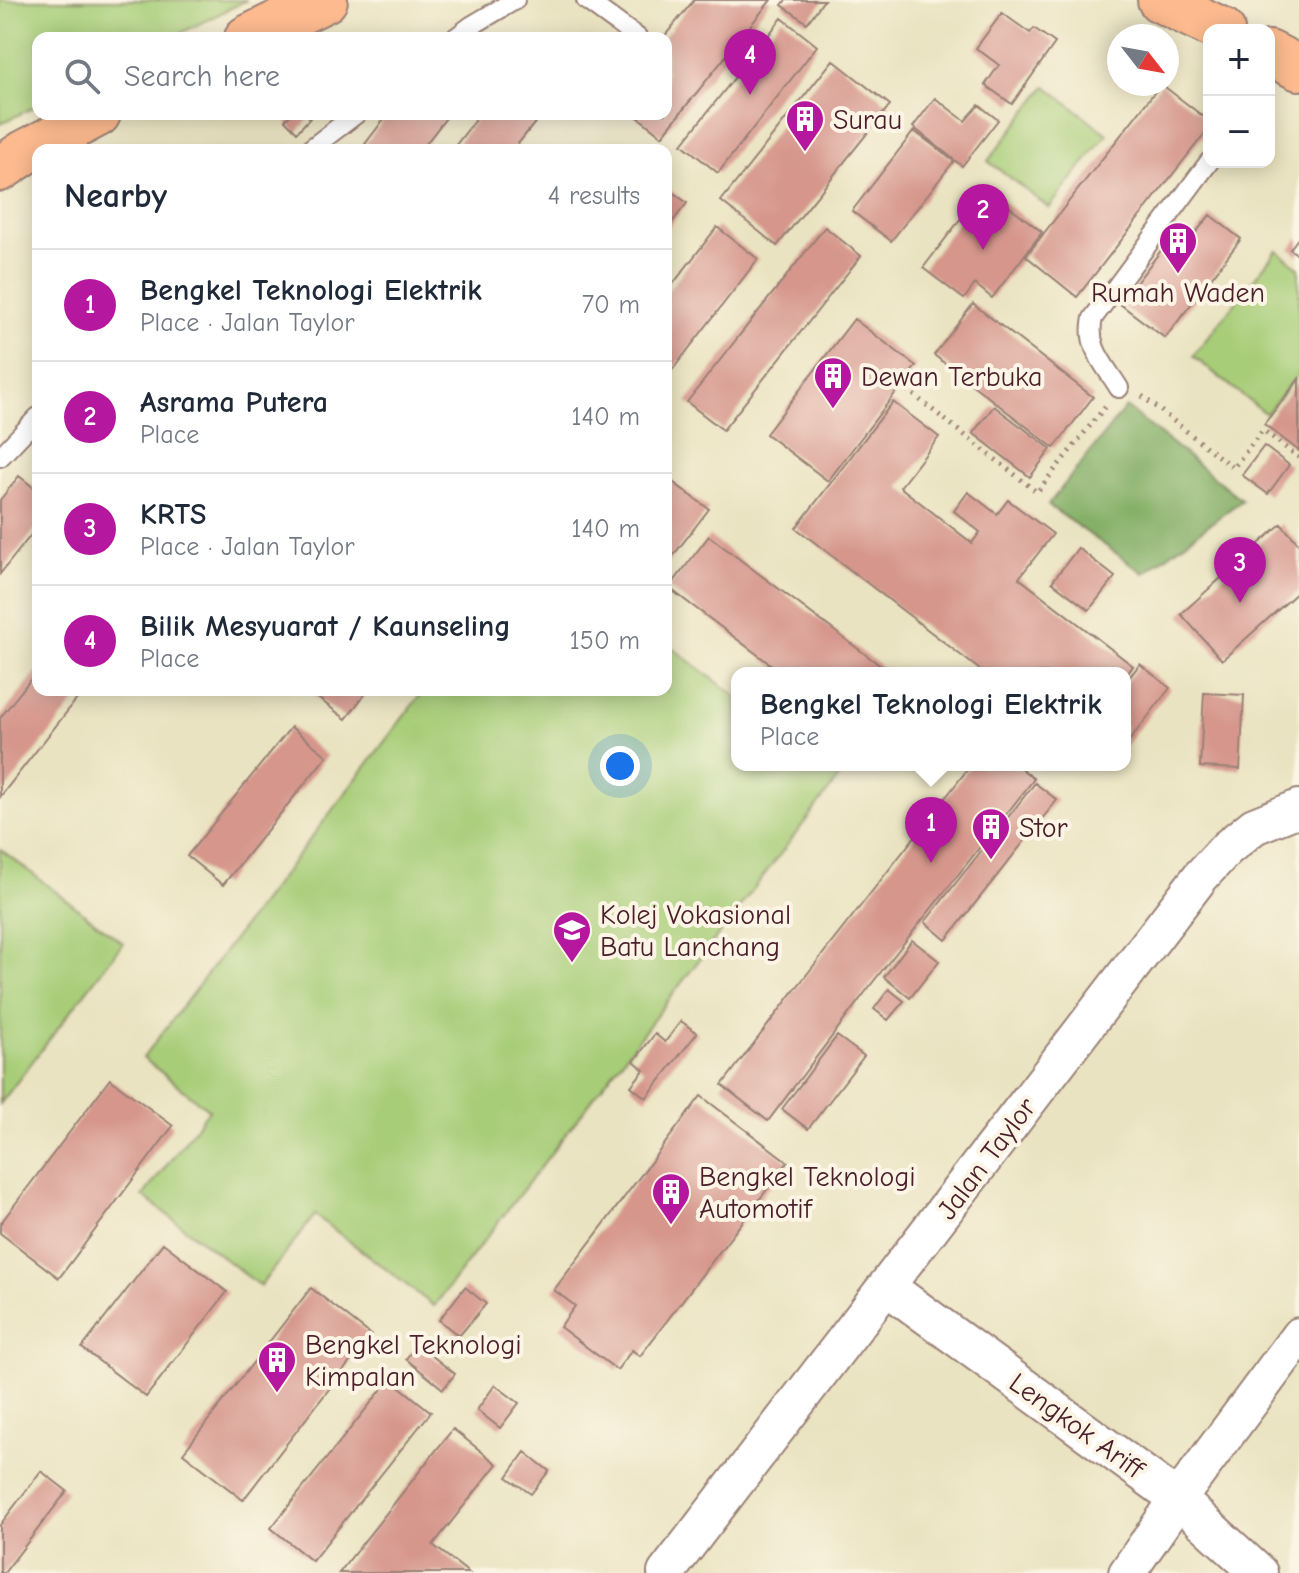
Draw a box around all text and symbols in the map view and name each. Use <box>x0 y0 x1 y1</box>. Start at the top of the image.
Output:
north arrow <box>1107 24 1179 96</box>
map controls <box>1203 24 1275 168</box>
button: + <box>1203 24 1275 96</box>
pin: 4 <box>724 29 776 95</box>
search box <box>32 32 672 120</box>
icon: search <box>60 54 104 98</box>
text: Search here <box>124 59 280 94</box>
button: − <box>1203 96 1275 168</box>
building icon: Surau <box>784 98 826 153</box>
place label: Surau <box>833 104 902 136</box>
text: Nearby <box>64 176 167 216</box>
text: 4 results <box>548 181 640 211</box>
pin: 2 <box>957 184 1009 250</box>
building icon: Rumah Waden <box>1157 220 1199 275</box>
text: Bengkel Teknologi Elektrik <box>140 273 482 308</box>
place label: Rumah Waden <box>1091 277 1265 309</box>
text: 1 <box>85 290 95 320</box>
text: 70 m <box>582 290 640 320</box>
text: Place · Jalan Taylor <box>140 308 355 338</box>
building icon: Dewan Terbuka <box>812 355 854 410</box>
place label: Dewan Terbuka <box>861 361 1042 393</box>
text: Asrama Putera <box>140 385 328 420</box>
text: 2 <box>84 402 96 432</box>
text: 140 m <box>571 402 640 432</box>
text: Place <box>140 420 199 450</box>
text: KRTS <box>140 497 206 532</box>
text: 3 <box>84 514 96 544</box>
text: 140 m <box>571 514 640 544</box>
text: Place · Jalan Taylor <box>140 532 355 562</box>
pin: 3 <box>1214 537 1266 603</box>
text: Bilik Mesyuarat / Kaunseling <box>140 609 511 644</box>
text: 4 <box>84 626 96 656</box>
text: 150 m <box>570 626 640 656</box>
text: Place <box>140 644 199 674</box>
popup <box>731 667 1131 771</box>
text: Bengkel Teknologi Elektrik <box>760 687 1102 722</box>
text: Place <box>760 722 819 752</box>
your location <box>600 746 640 786</box>
pin: 1 <box>905 797 957 863</box>
building icon: Stor <box>970 806 1012 861</box>
place label: Stor <box>1019 812 1068 844</box>
place label: Kolej Vokasional Batu Lanchang <box>600 899 791 963</box>
school or university icon: Kolej Vokasional Batu Lanchang <box>551 909 593 964</box>
street label: Jalan Taylor <box>931 1092 1043 1226</box>
place label: Bengkel Teknologi Automotif <box>699 1161 916 1225</box>
building icon: Bengkel Teknologi Automotif <box>650 1171 692 1226</box>
place label: Bengkel Teknologi Kimpalan <box>305 1329 522 1393</box>
building icon: Bengkel Teknologi Kimpalan <box>256 1339 298 1394</box>
street label: Lengkok Ariff <box>1003 1366 1151 1486</box>

